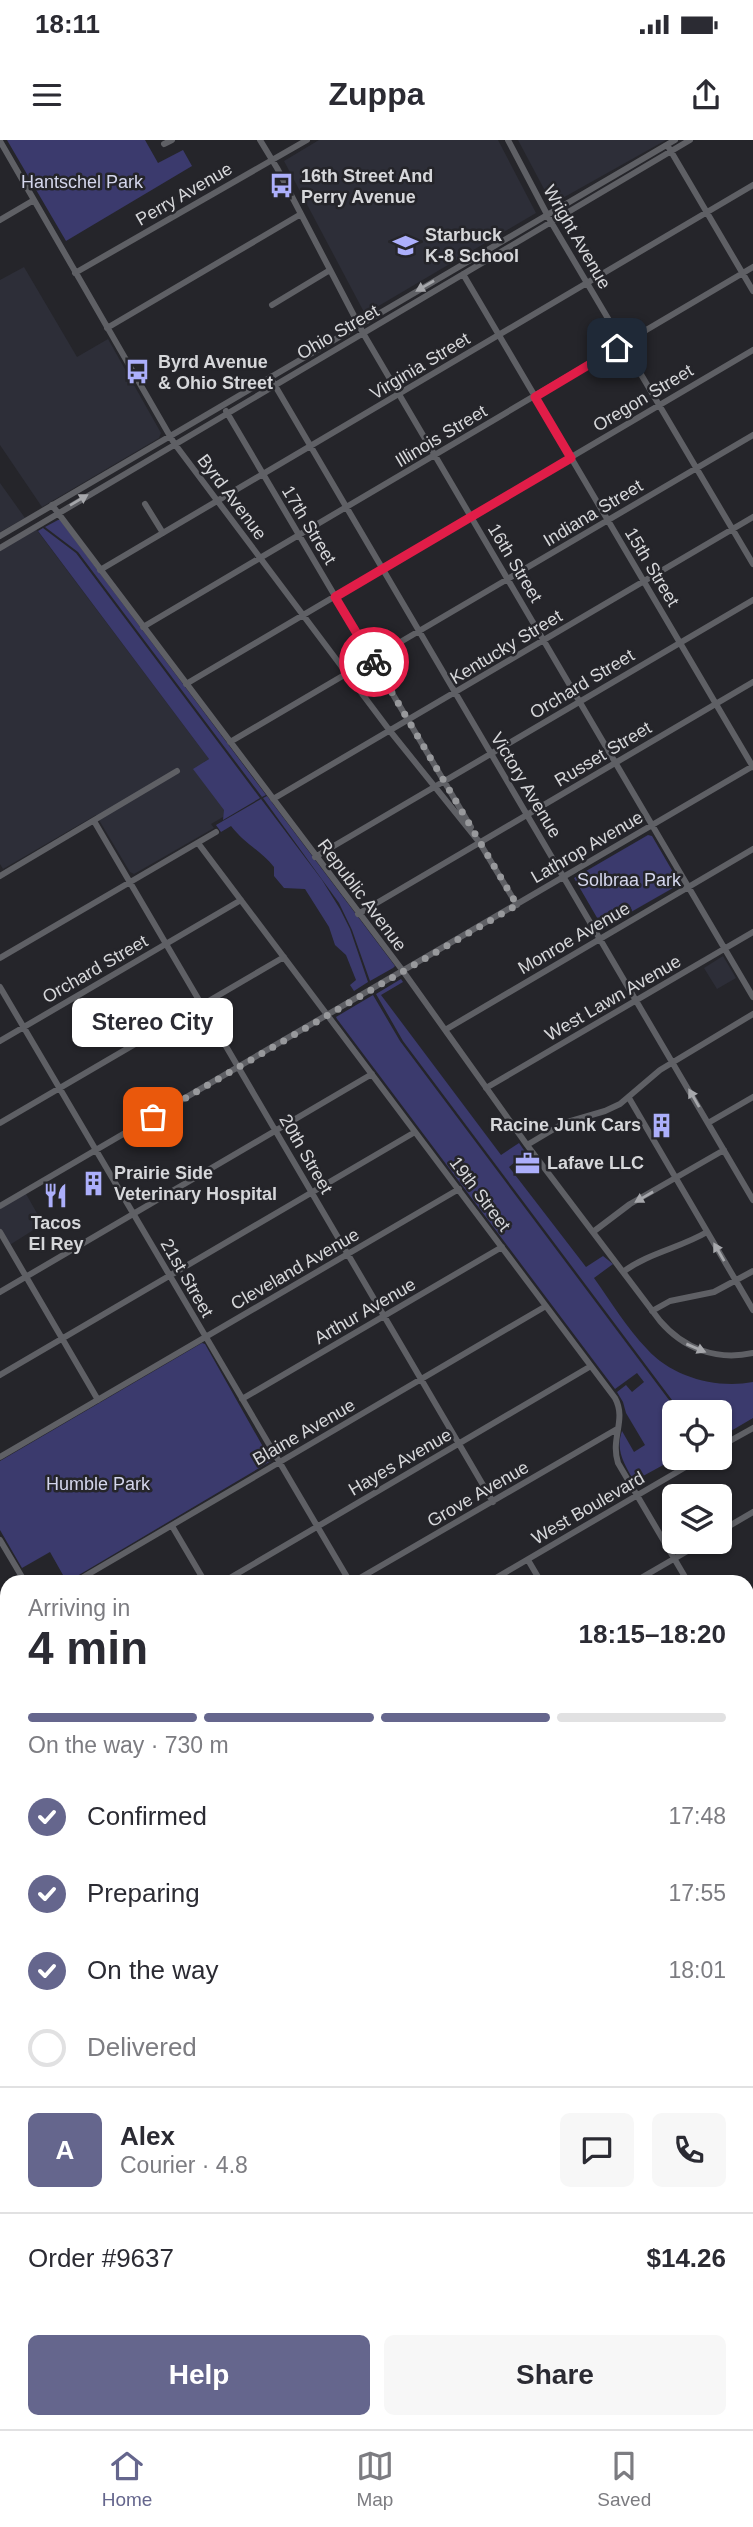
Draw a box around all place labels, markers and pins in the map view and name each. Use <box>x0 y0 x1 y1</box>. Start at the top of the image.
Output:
place label: 16th Street And Perry Avenue <box>301 166 433 207</box>
bus stop icon: 16th Street And Perry Avenue <box>267 172 295 200</box>
place label: Starbuck K-8 School <box>425 225 519 266</box>
school or university icon: Starbuck K-8 School <box>391 231 419 259</box>
pin <box>587 318 647 378</box>
place label: Byrd Avenue & Ohio Street <box>158 352 273 393</box>
bus stop icon: Byrd Avenue & Ohio Street <box>124 358 152 386</box>
callout: Stereo City <box>72 998 234 1047</box>
pin <box>123 1087 183 1147</box>
building icon: Racine Junk Cars <box>647 1111 675 1139</box>
place label: Racine Junk Cars <box>490 1115 641 1135</box>
office icon: Lafave LLC <box>513 1149 541 1177</box>
place label: Lafave LLC <box>547 1153 644 1173</box>
place label: Prairie Side Veterinary Hospital <box>114 1163 277 1204</box>
building icon: Prairie Side Veterinary Hospital <box>80 1169 108 1197</box>
restaurant icon: Tacos El Rey <box>42 1182 70 1210</box>
place label: Tacos El Rey <box>28 1213 84 1254</box>

